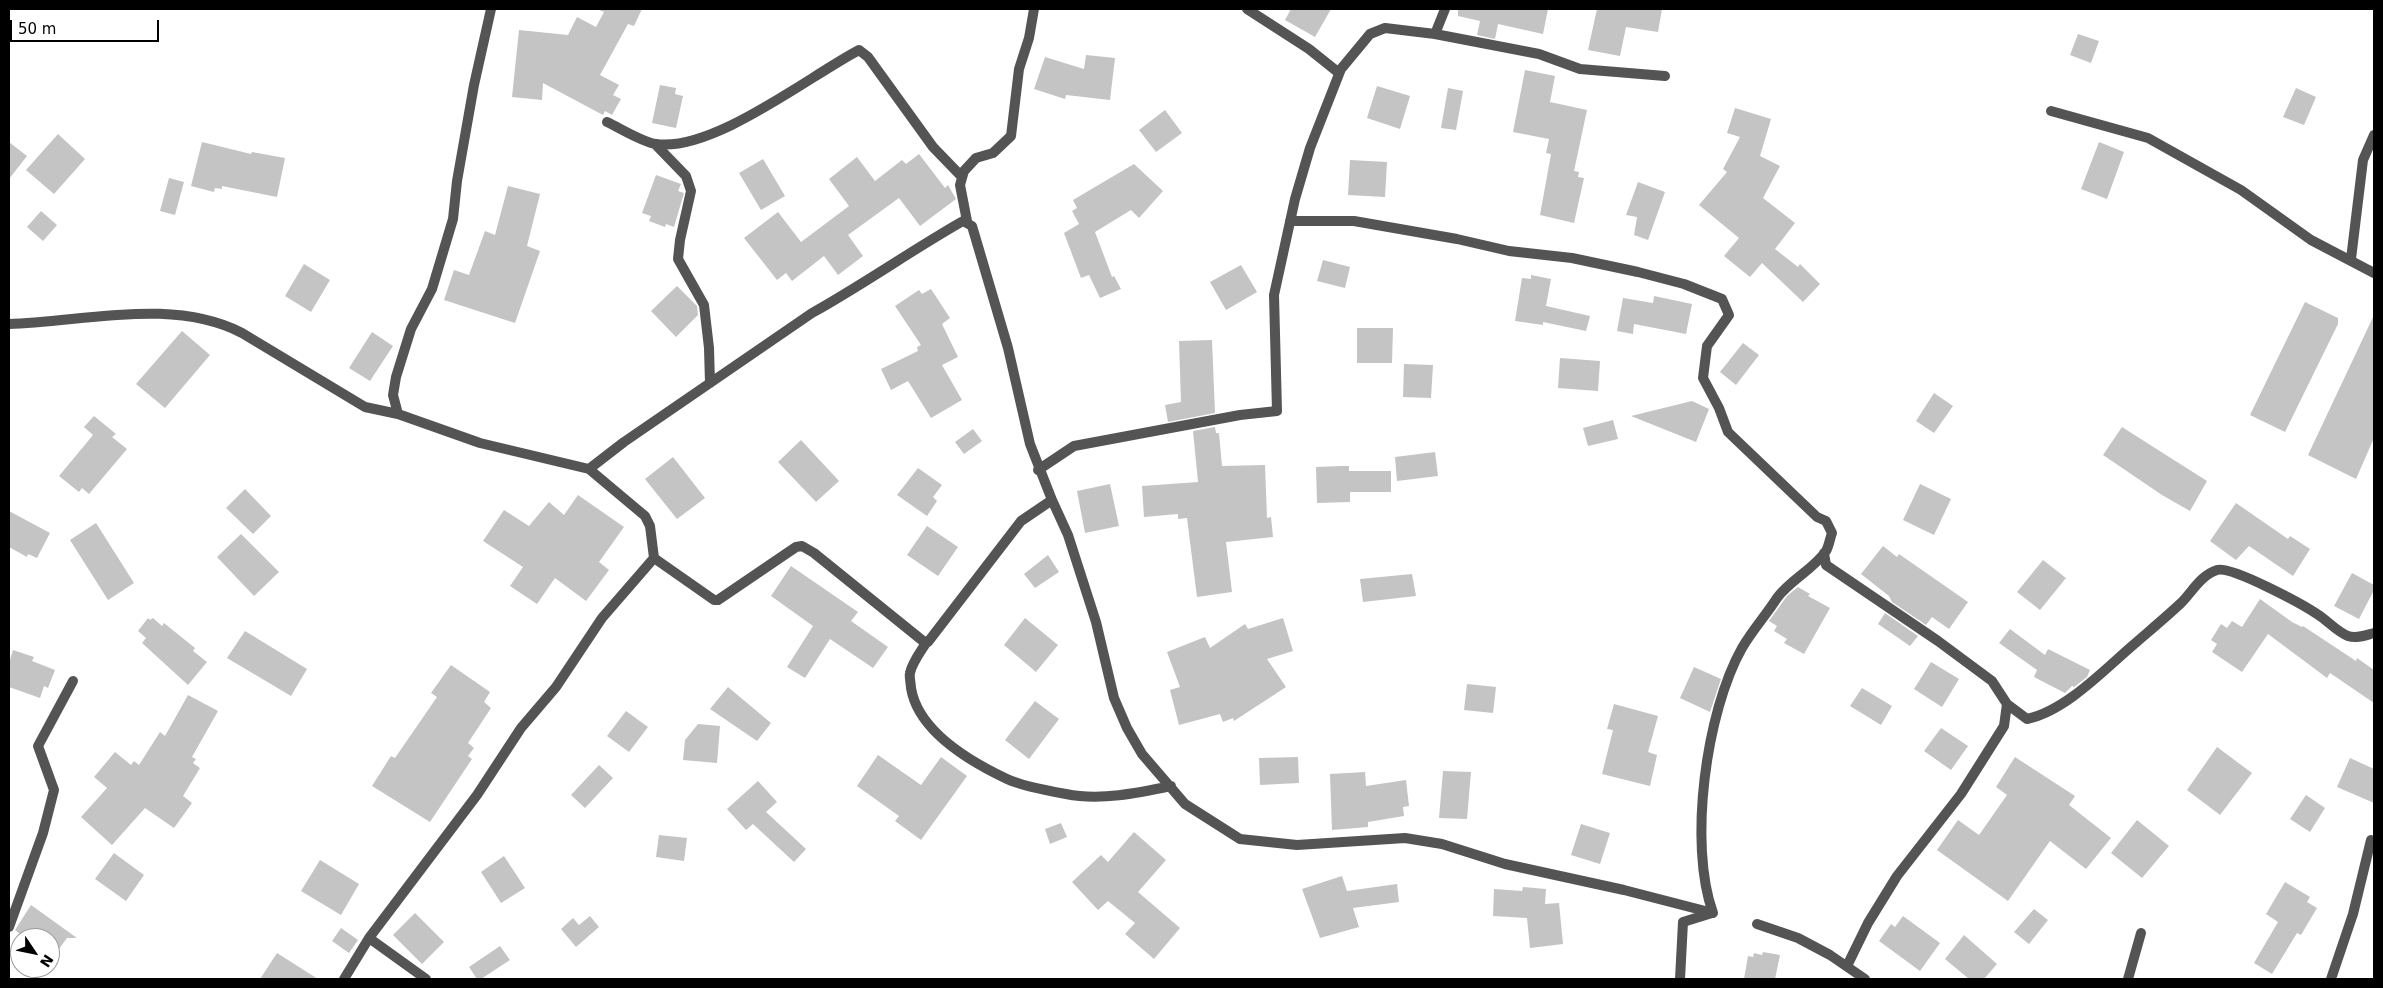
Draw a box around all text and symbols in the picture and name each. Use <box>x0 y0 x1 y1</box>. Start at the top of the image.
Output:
scale bar <box>12 10 161 42</box>
text: 50 m <box>18 20 56 38</box>
north arrow <box>10 928 60 978</box>
text: N <box>37 951 57 970</box>

